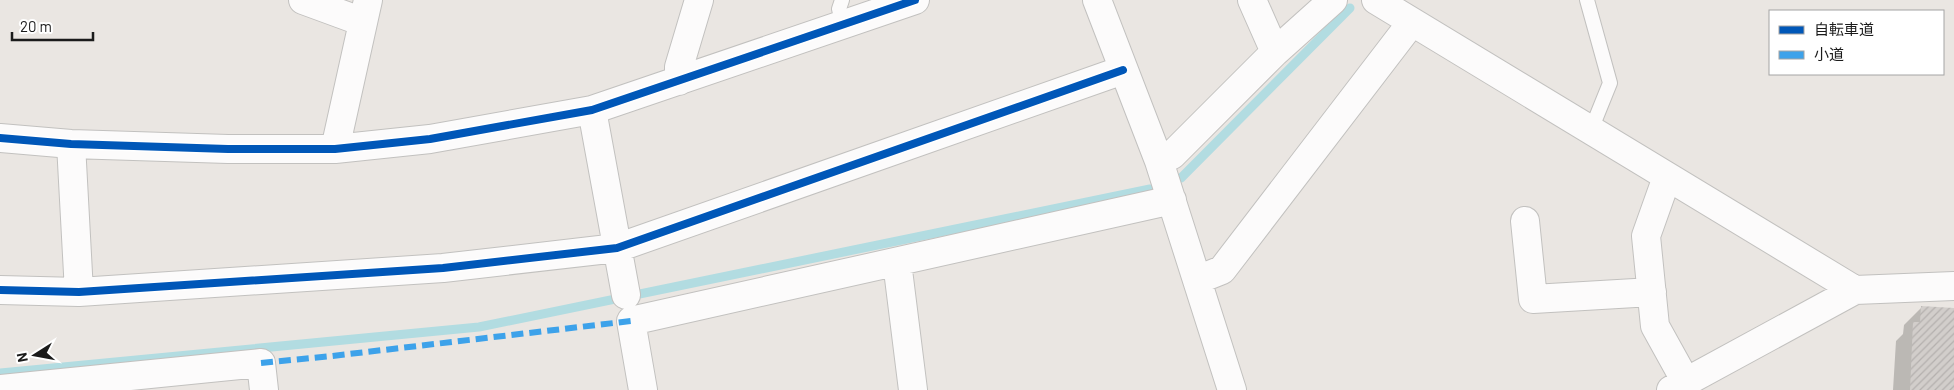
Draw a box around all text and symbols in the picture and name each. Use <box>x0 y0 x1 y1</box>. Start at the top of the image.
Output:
scale bar <box>12 10 94 42</box>
legend <box>1769 10 1944 75</box>
text: 20 m <box>20 17 52 35</box>
text: 自転車道 <box>1814 20 1874 38</box>
text: 小道 <box>1814 45 1844 63</box>
north arrow <box>10 330 60 380</box>
text: N <box>13 351 31 364</box>

